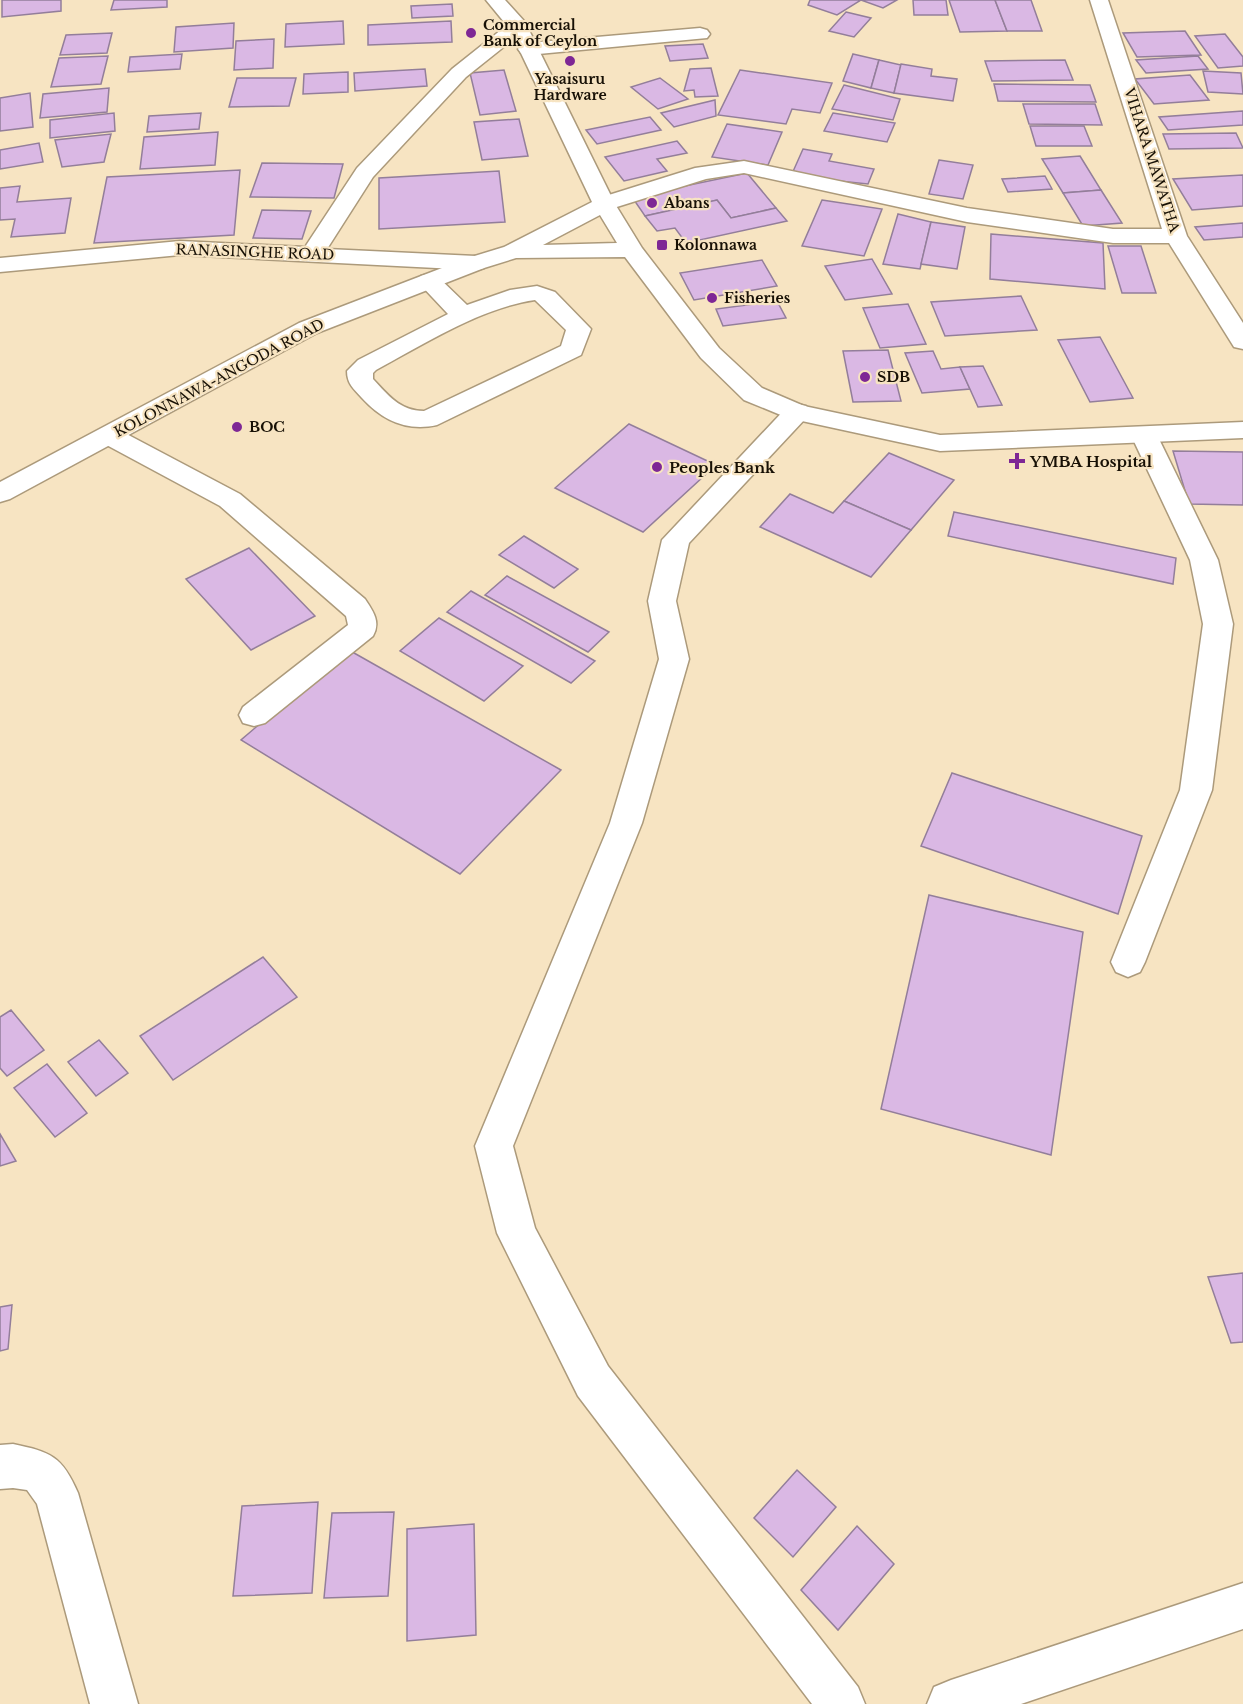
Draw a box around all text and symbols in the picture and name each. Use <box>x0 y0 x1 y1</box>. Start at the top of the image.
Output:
place label: Commercial Bank of Ceylon <box>483 16 597 50</box>
marker: Commercial Bank of Ceylon <box>464 26 478 40</box>
marker: Yasaisuru Hardware <box>563 54 577 68</box>
place label: Yasaisuru Hardware <box>533 70 607 104</box>
street label: VIHARA MAWATHA <box>1120 84 1184 235</box>
place label: Abans <box>663 194 710 212</box>
marker: Abans <box>645 196 659 210</box>
place label: Kolonnawa <box>674 236 757 254</box>
marker: Kolonnawa <box>655 238 669 252</box>
street label: RANASINGHE ROAD <box>175 240 335 264</box>
place label: Fisheries <box>724 289 791 307</box>
marker: Fisheries <box>705 291 719 305</box>
street label: KOLONNAWA-ANGODA ROAD <box>111 315 327 441</box>
place label: SDB <box>877 368 910 386</box>
marker: SDB <box>858 370 872 384</box>
place label: BOC <box>249 418 285 436</box>
marker: BOC <box>230 420 244 434</box>
marker: YMBA Hospital <box>1008 452 1026 470</box>
place label: YMBA Hospital <box>1029 452 1153 471</box>
place label: Peoples Bank <box>669 458 776 477</box>
marker: Peoples Bank <box>650 460 664 474</box>

